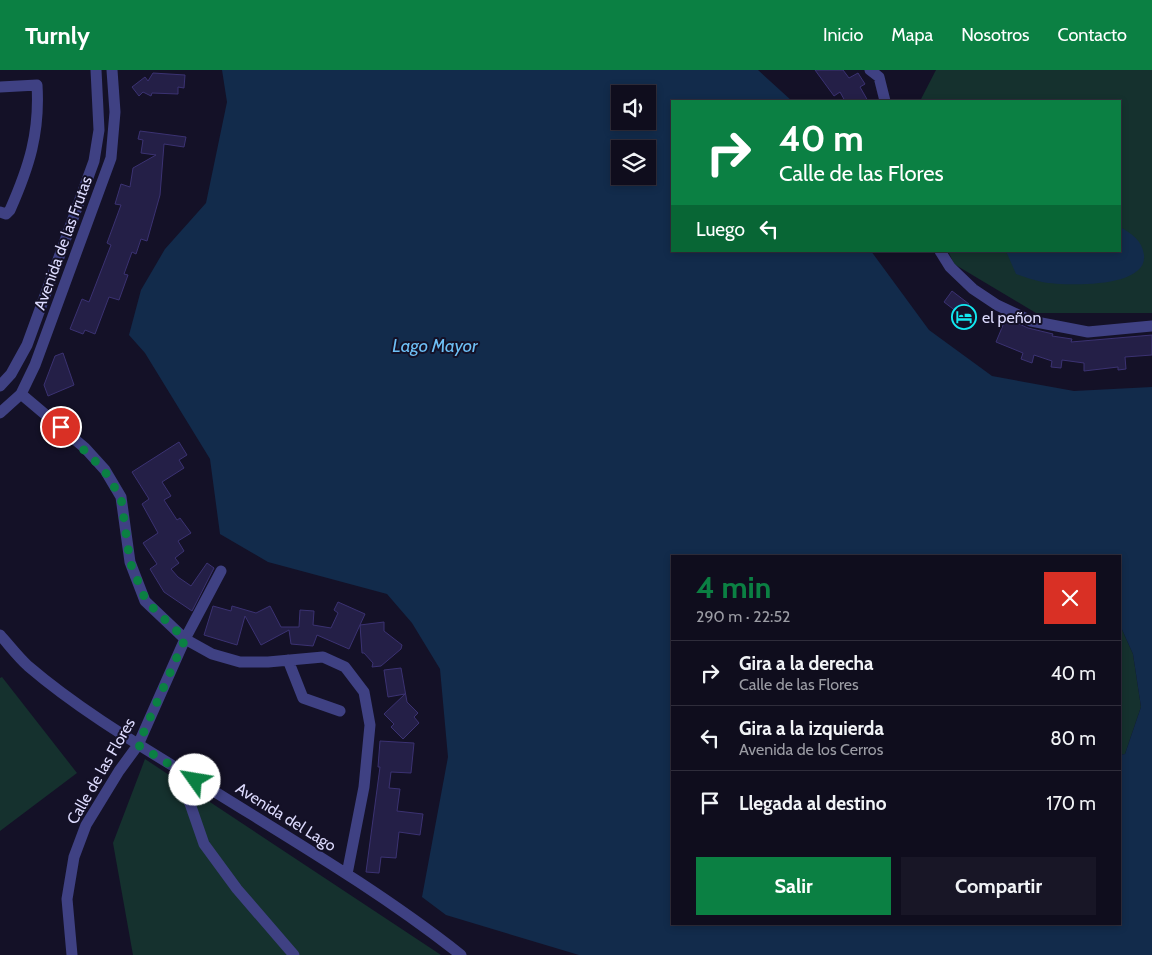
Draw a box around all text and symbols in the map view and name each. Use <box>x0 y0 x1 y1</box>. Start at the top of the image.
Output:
text: Turnly <box>25 21 90 50</box>
text: Inicio <box>823 24 863 46</box>
text: Mapa <box>891 24 933 46</box>
text: Nosotros <box>961 24 1030 46</box>
text: Contacto <box>1058 24 1127 46</box>
map controls <box>611 85 656 185</box>
button: sound <box>611 85 656 130</box>
text: 40 m <box>779 117 864 160</box>
icon: right <box>696 120 761 185</box>
button: layers <box>611 140 656 185</box>
text: Calle de las Flores <box>779 160 944 187</box>
street label: Avenida de las Frutas <box>30 173 96 312</box>
icon: left <box>755 215 783 243</box>
text: Luego <box>696 218 745 241</box>
hotel icon: el peñon <box>951 304 977 330</box>
place label: el peñon <box>982 308 1041 327</box>
water label: Lago Mayor <box>392 335 479 357</box>
pin <box>40 406 82 448</box>
icon: arrive <box>47 413 75 441</box>
text: 4 min <box>696 569 771 606</box>
button: close <box>1044 572 1096 624</box>
text: 290 m · 22:52 <box>696 607 790 626</box>
text: Gira a la derecha <box>739 652 874 675</box>
icon: right <box>696 659 724 687</box>
text: 40 m <box>1051 662 1096 685</box>
text: Calle de las Flores <box>739 675 859 694</box>
street label: Calle de las Flores <box>63 714 139 828</box>
text: Gira a la izquierda <box>739 717 884 740</box>
icon: left <box>696 724 724 752</box>
text: 80 m <box>1050 727 1096 750</box>
text: Avenida de los Cerros <box>739 740 883 759</box>
position arrow <box>168 753 220 805</box>
street label: Avenida del Lago <box>232 779 340 856</box>
icon: arrive <box>696 789 724 817</box>
text: Llegada al destino <box>739 792 886 815</box>
text: 170 m <box>1046 792 1096 815</box>
button: Salir <box>696 857 891 915</box>
button: Compartir <box>901 857 1096 915</box>

